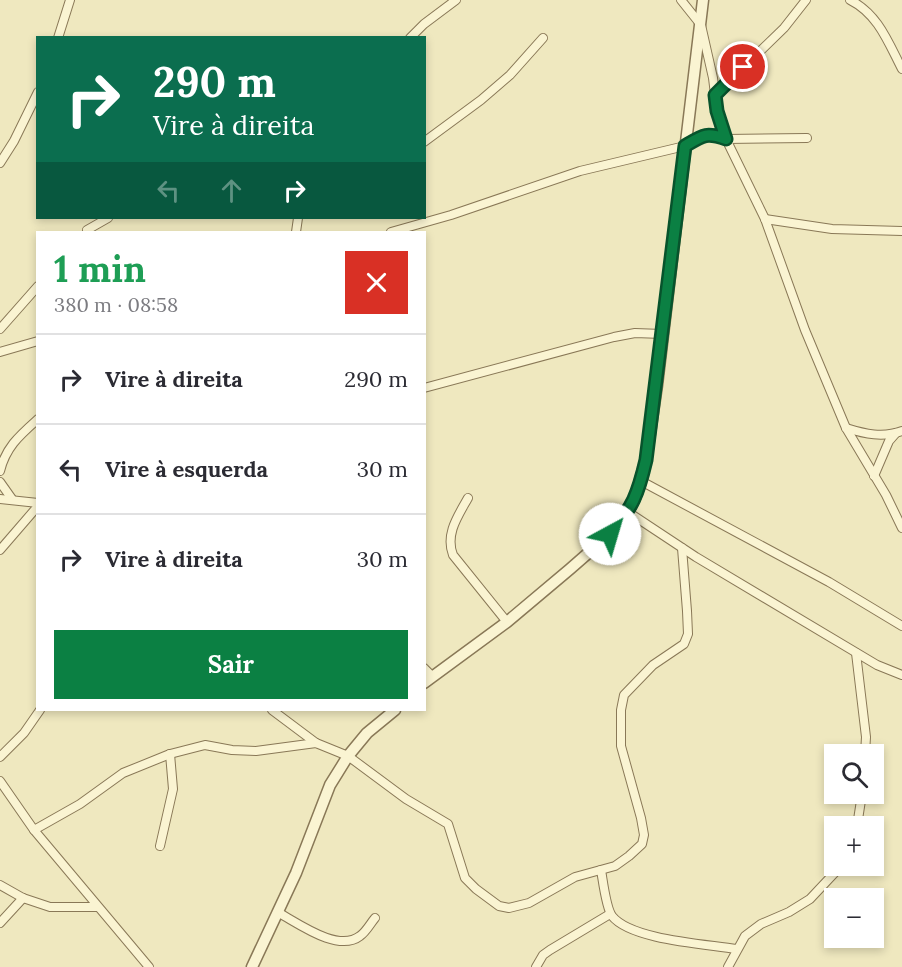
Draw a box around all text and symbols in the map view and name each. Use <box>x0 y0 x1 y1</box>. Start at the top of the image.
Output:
pin <box>717 41 768 92</box>
icon: arrive <box>726 50 759 83</box>
text: 290 m <box>153 55 276 109</box>
icon: right <box>54 60 132 138</box>
text: Vire à direita <box>153 108 314 142</box>
icon: left <box>152 174 185 207</box>
icon: ahead <box>215 174 248 207</box>
icon: right <box>278 174 311 207</box>
text: 1 min <box>54 246 146 292</box>
button: close <box>345 251 408 314</box>
text: 380 m · 08:58 <box>54 292 178 317</box>
icon: right <box>54 363 87 396</box>
text: Vire à direita <box>105 365 243 393</box>
text: 290 m <box>344 365 408 393</box>
icon: left <box>54 453 87 486</box>
text: Vire à esquerda <box>105 455 268 483</box>
text: 30 m <box>357 455 408 483</box>
position arrow <box>578 502 642 566</box>
icon: right <box>54 543 87 576</box>
text: Vire à direita <box>105 545 243 573</box>
text: 30 m <box>357 545 408 573</box>
button: Sair <box>54 630 408 699</box>
map controls <box>824 744 884 948</box>
button: search <box>824 744 884 804</box>
button: + <box>824 816 884 876</box>
button: − <box>824 888 884 948</box>

